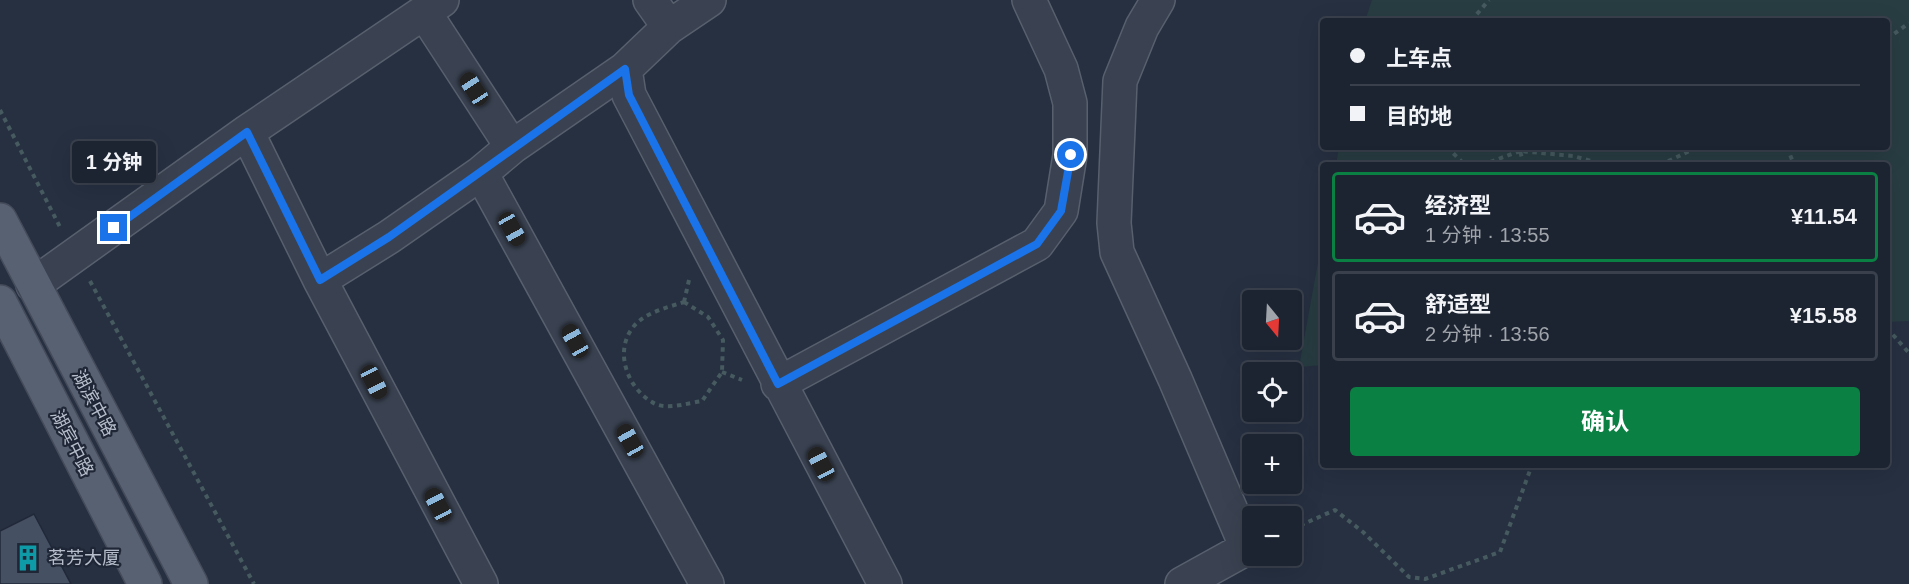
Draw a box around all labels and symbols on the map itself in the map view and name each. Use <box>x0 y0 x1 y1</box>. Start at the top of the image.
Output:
car <box>457 69 491 109</box>
callout: 1 分钟 <box>72 141 156 183</box>
route start <box>1057 141 1084 168</box>
car <box>495 209 529 249</box>
route end <box>100 214 127 241</box>
north arrow <box>1242 290 1302 350</box>
car <box>558 321 592 361</box>
car <box>358 362 390 402</box>
street label: 湖滨中路 <box>68 367 120 439</box>
street label: 湖宾中路 <box>47 406 97 480</box>
car <box>613 421 647 461</box>
car <box>805 444 837 484</box>
car <box>422 485 454 525</box>
building icon: 茗芳大厦 <box>13 543 43 573</box>
place label: 茗芳大厦 <box>48 548 120 568</box>

